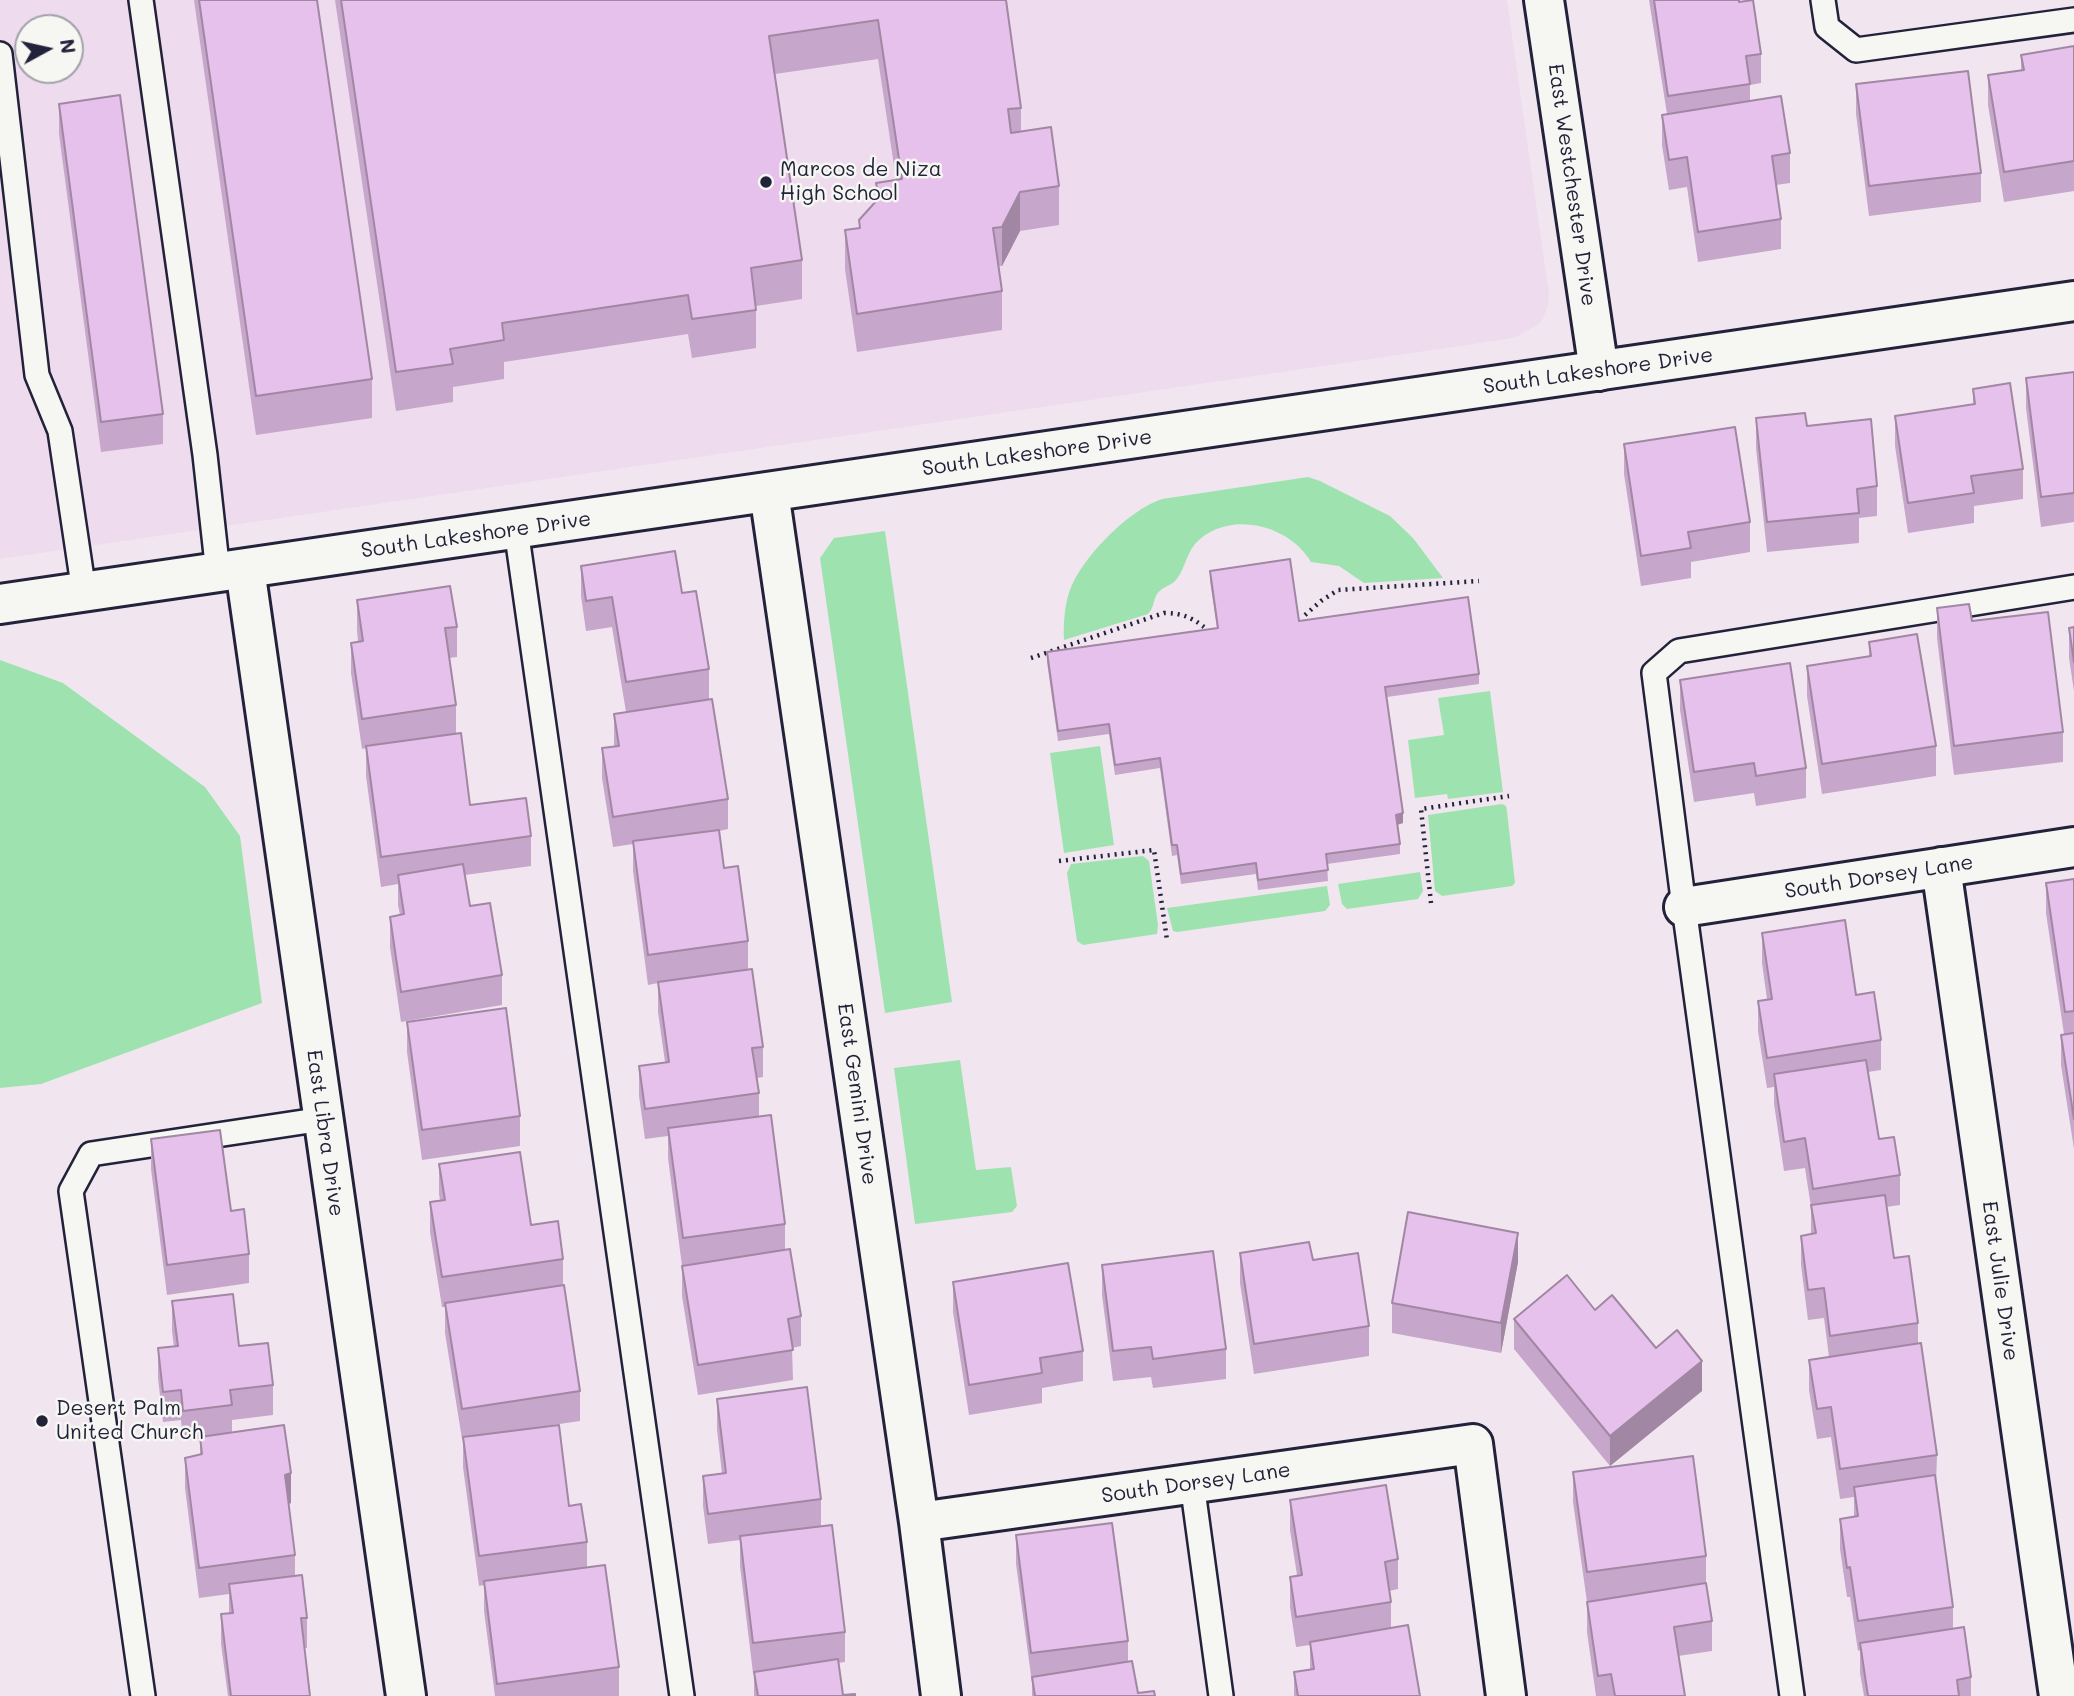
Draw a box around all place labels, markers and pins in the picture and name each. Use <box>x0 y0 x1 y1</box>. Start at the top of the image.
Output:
place label: Marcos de Niza High School <box>780 157 942 207</box>
marker: Marcos de Niza High School <box>758 174 774 190</box>
place label: Desert Palm United Church <box>56 1396 203 1446</box>
marker: Desert Palm United Church <box>34 1413 50 1429</box>

